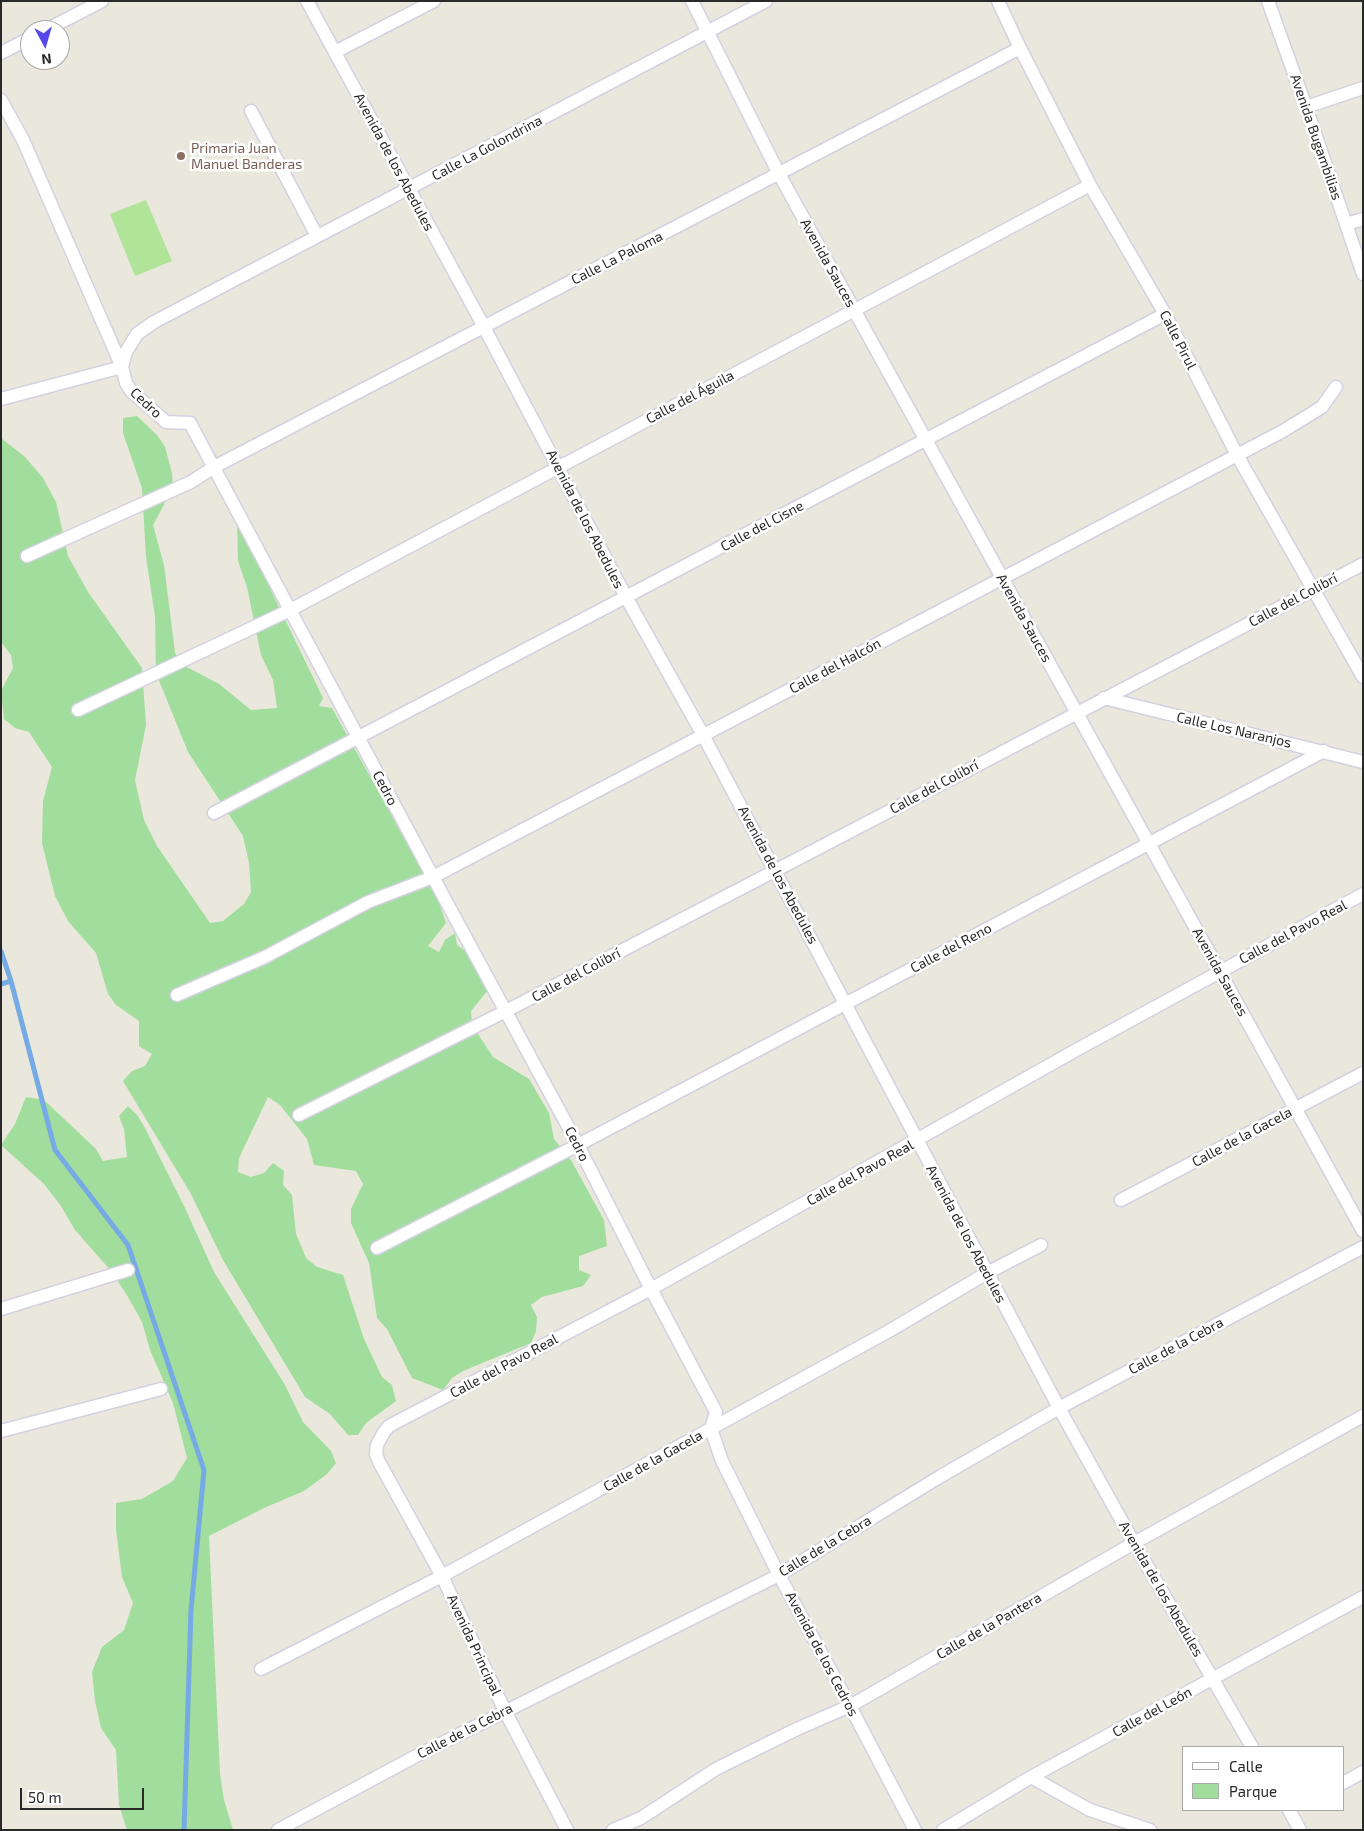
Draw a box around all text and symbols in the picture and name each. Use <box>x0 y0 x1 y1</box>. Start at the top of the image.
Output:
north arrow <box>20 20 70 70</box>
text: N <box>41 50 52 68</box>
street label: Avenida Bugambilias <box>1287 72 1345 202</box>
street label: Avenida de los Abedules <box>350 90 438 234</box>
street label: Calle La Golondrina <box>429 112 545 184</box>
place label: Primaria Juan Manuel Banderas <box>191 140 302 172</box>
marker: Primaria Juan Manuel Banderas <box>175 150 187 162</box>
street label: Avenida Sauces <box>797 216 859 310</box>
street label: Calle La Paloma <box>568 228 666 288</box>
street label: Calle Pirul <box>1156 308 1200 372</box>
street label: Calle del Águila <box>643 367 737 427</box>
street label: Cedro <box>127 384 165 422</box>
street label: Avenida de los Abedules <box>543 447 627 591</box>
street label: Calle del Cisne <box>718 497 806 555</box>
street label: Calle del Colibrí <box>1246 570 1340 630</box>
street label: Avenida Sauces <box>993 571 1055 665</box>
street label: Calle del Halcón <box>786 635 884 697</box>
street label: Calle Los Naranjos <box>1175 709 1293 751</box>
street label: Calle del Colibrí <box>887 757 981 817</box>
street label: Cedro <box>369 768 401 808</box>
street label: Avenida de los Abedules <box>734 803 822 947</box>
street label: Calle del Pavo Real <box>1236 896 1350 968</box>
street label: Calle del Reno <box>907 920 995 976</box>
street label: Avenida Sauces <box>1189 925 1251 1019</box>
street label: Calle del Colibrí <box>529 945 623 1005</box>
street label: Calle de la Gacela <box>1189 1104 1295 1170</box>
street label: Cedro <box>561 1124 593 1164</box>
street label: Calle del Pavo Real <box>804 1137 916 1209</box>
street label: Avenida de los Abedules <box>922 1162 1010 1306</box>
street label: Calle de la Cebra <box>1126 1314 1226 1378</box>
street label: Calle del Pavo Real <box>447 1330 561 1402</box>
street label: Calle de la Gacela <box>600 1427 706 1495</box>
street label: Calle de la Cebra <box>776 1512 874 1580</box>
street label: Avenida de los Abedules <box>1115 1518 1207 1660</box>
street label: Avenida de los Cedros <box>782 1589 862 1719</box>
street label: Calle de la Pantera <box>934 1589 1044 1663</box>
street label: Avenida Principal <box>443 1592 505 1698</box>
street label: Calle del León <box>1109 1683 1195 1741</box>
street label: Calle de la Cebra <box>414 1700 516 1762</box>
legend <box>1182 1746 1344 1811</box>
text: Calle <box>1229 1757 1263 1775</box>
scale bar <box>22 1778 146 1810</box>
text: Parque <box>1229 1782 1277 1800</box>
text: 50 m <box>28 1788 62 1806</box>

